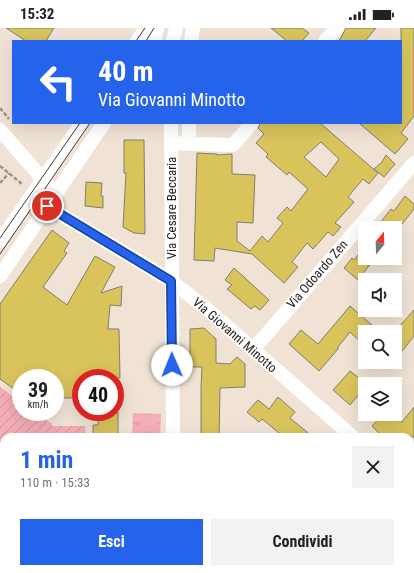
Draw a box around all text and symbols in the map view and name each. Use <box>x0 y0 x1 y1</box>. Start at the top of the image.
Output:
text: 15:32 <box>20 5 54 23</box>
text: 40 m <box>98 55 154 88</box>
icon: left <box>32 56 84 108</box>
text: Via Giovanni Minotto <box>98 89 246 110</box>
street label: Via Cesare Beccaria <box>164 157 179 259</box>
pin <box>30 189 64 223</box>
icon: arrive <box>36 195 58 217</box>
north arrow <box>358 221 402 265</box>
map controls <box>358 221 402 421</box>
street label: Via Odoardo Zen <box>283 237 351 311</box>
button: sound <box>358 273 402 317</box>
street label: Via Giovanni Minotto <box>190 294 280 376</box>
button: search <box>358 325 402 369</box>
position arrow <box>151 344 193 386</box>
speed limit sign: 40 <box>72 369 124 421</box>
button: layers <box>358 377 402 421</box>
text: 39 <box>28 378 48 402</box>
text: km/h <box>28 399 48 410</box>
text: 1 min <box>20 446 73 474</box>
button: close <box>352 446 394 488</box>
text: 110 m · 15:33 <box>20 475 90 490</box>
button: Esci <box>20 519 203 565</box>
button: Condividi <box>211 519 394 565</box>

